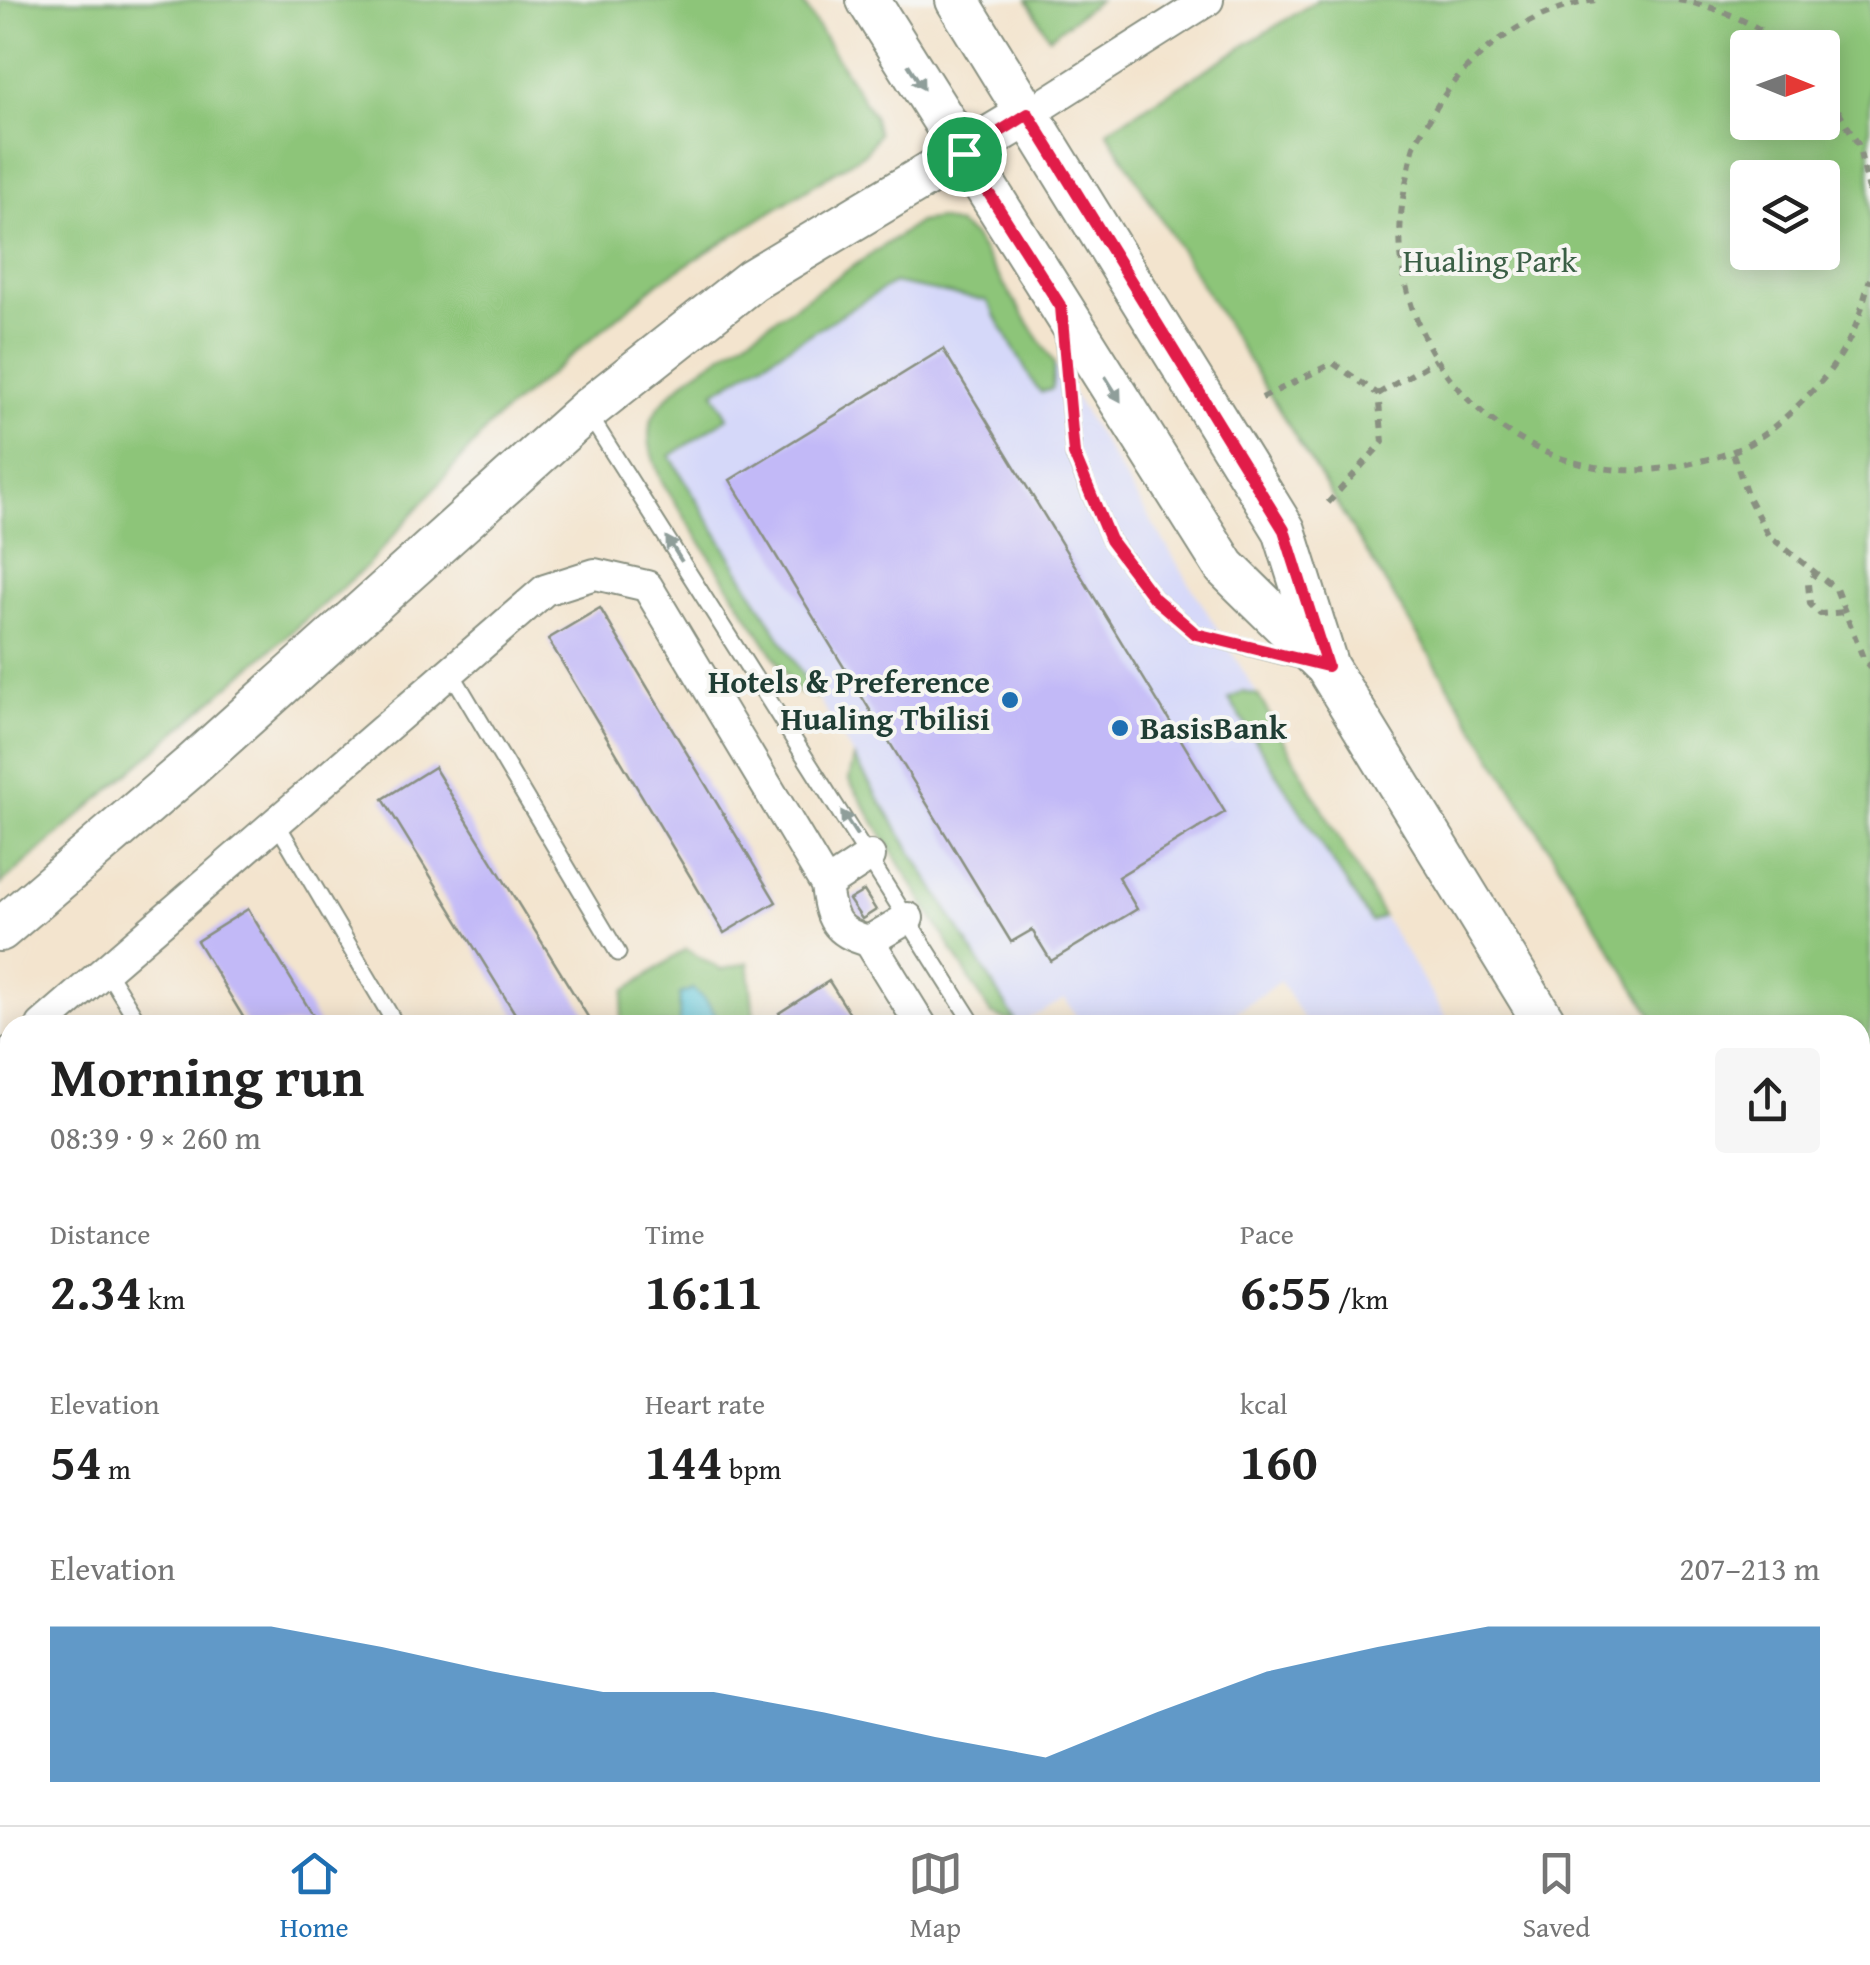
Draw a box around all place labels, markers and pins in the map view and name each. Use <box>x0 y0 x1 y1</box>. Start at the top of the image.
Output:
pin <box>922 112 1007 197</box>
place label: Hotels & Preference Hualing Tbilisi <box>708 658 990 742</box>
marker: Hotels & Preference Hualing Tbilisi <box>999 689 1021 711</box>
place label: BasisBank <box>1140 704 1288 751</box>
marker: BasisBank <box>1109 717 1131 739</box>

